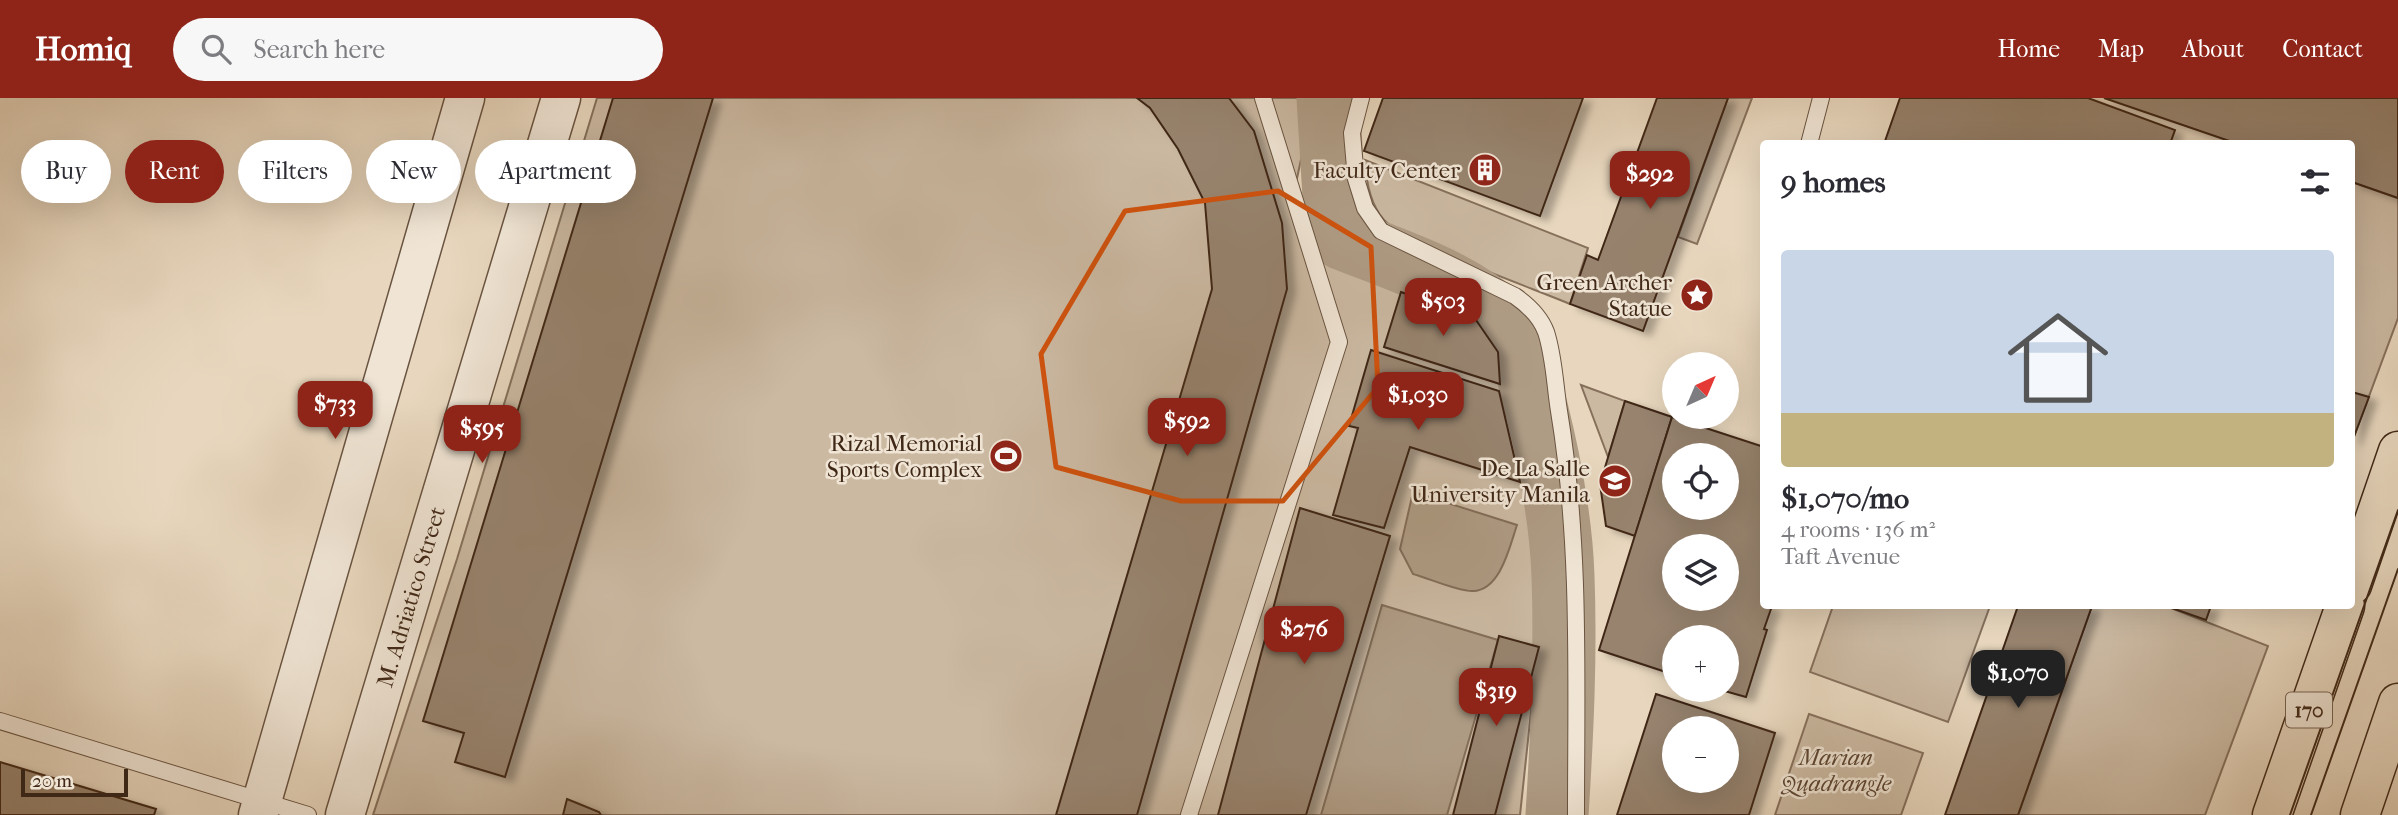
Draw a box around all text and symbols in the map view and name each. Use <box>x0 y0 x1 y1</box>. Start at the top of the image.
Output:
search box <box>173 18 663 81</box>
text: Homiq <box>35 30 131 69</box>
icon: search <box>197 30 235 68</box>
text: Search here <box>253 34 385 65</box>
text: Home <box>1998 35 2060 63</box>
text: Map <box>2098 35 2144 63</box>
text: About <box>2182 35 2244 63</box>
text: Contact <box>2282 35 2363 63</box>
chip: Buy <box>21 140 111 203</box>
chip: Rent <box>125 140 224 203</box>
chip: Filters <box>238 140 352 203</box>
chip: New <box>366 140 461 203</box>
chip: Apartment <box>475 140 636 203</box>
building icon: Faculty Center <box>1466 151 1504 189</box>
pin: $292 <box>1609 152 1691 211</box>
place label: Faculty Center <box>1313 157 1460 184</box>
text: $292 <box>1626 160 1674 187</box>
icon: filters <box>2296 163 2334 201</box>
text: 9 homes <box>1781 165 1886 200</box>
place label: Green Archer Statue <box>1536 269 1672 322</box>
place icon: Green Archer Statue <box>1678 276 1716 314</box>
pin: $503 <box>1402 278 1484 338</box>
text: $503 <box>1421 287 1465 314</box>
icon: home <box>1995 295 2121 421</box>
north arrow <box>1662 352 1740 429</box>
map controls <box>1662 352 1739 793</box>
pin: $1,030 <box>1361 372 1475 432</box>
text: $1,030 <box>1388 381 1448 408</box>
pin: $733 <box>294 382 376 441</box>
text: $733 <box>314 390 356 417</box>
pin: $592 <box>1146 398 1228 458</box>
pin: $595 <box>441 406 523 465</box>
text: $592 <box>1164 407 1210 434</box>
text: $595 <box>460 414 504 441</box>
place label: Rizal Memorial Sports Complex <box>827 430 983 483</box>
sports icon: Rizal Memorial Sports Complex <box>987 437 1025 475</box>
button: locate <box>1662 443 1739 520</box>
place label: De La Salle University Manila <box>1411 455 1590 508</box>
school or university icon: De La Salle University Manila <box>1596 462 1634 500</box>
text: $1,070/mo <box>1781 481 1909 516</box>
street label: M. Adriatico Street <box>371 503 451 690</box>
text: 4 rooms · 136 m² <box>1781 516 1935 543</box>
button: layers <box>1662 534 1739 611</box>
text: Taft Avenue <box>1781 543 1900 570</box>
pin: $276 <box>1263 606 1345 666</box>
text: $276 <box>1280 615 1328 642</box>
button: + <box>1662 625 1739 702</box>
pin: $1,070 <box>1961 650 2075 710</box>
text: $1,070 <box>1987 659 2049 686</box>
pin: $319 <box>1455 668 1537 728</box>
text: $319 <box>1475 677 1517 704</box>
road number: 170 <box>2286 692 2332 728</box>
button: − <box>1662 716 1739 793</box>
park label: Marian Quadrangle <box>1780 744 1892 797</box>
scale bar <box>21 766 128 798</box>
text: 20 m <box>32 770 72 792</box>

